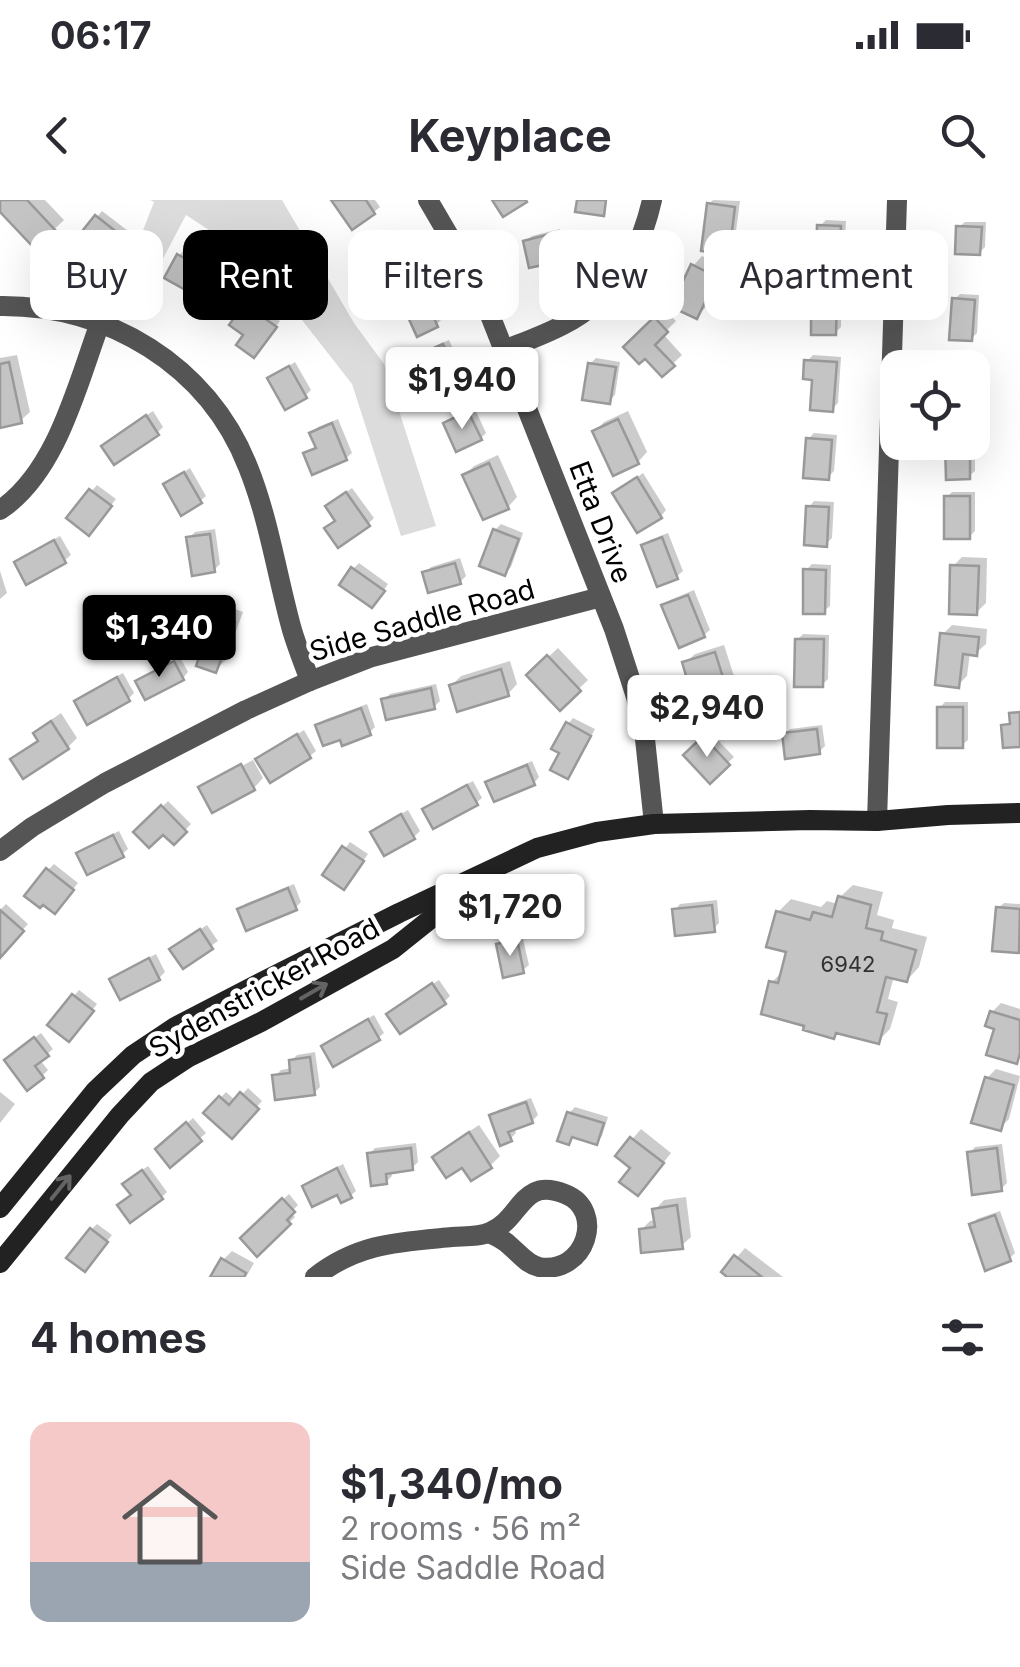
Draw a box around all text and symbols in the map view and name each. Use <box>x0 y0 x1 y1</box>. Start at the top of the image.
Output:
text: 06:17 <box>50 12 151 58</box>
icon: back <box>30 108 85 163</box>
text: Keyplace <box>408 108 612 163</box>
icon: search <box>935 108 990 163</box>
chip: Buy <box>30 230 163 320</box>
chip: Rent <box>183 230 328 320</box>
chip: Filters <box>348 230 519 320</box>
chip: New <box>539 230 684 320</box>
chip: Apartment <box>704 230 948 320</box>
pin: $1,940 <box>381 347 543 432</box>
map controls <box>880 350 990 460</box>
button: locate <box>880 350 990 460</box>
text: $1,940 <box>407 360 517 399</box>
street label: Etta Drive <box>562 456 640 588</box>
street label: Side Saddle Road <box>306 572 538 668</box>
pin: $1,340 <box>78 595 240 680</box>
text: $1,340 <box>105 608 213 647</box>
pin: $2,940 <box>626 675 788 760</box>
text: $2,940 <box>649 688 765 727</box>
pin: $1,720 <box>429 874 591 959</box>
text: $1,720 <box>458 887 562 926</box>
street label: Sydenstricker Road <box>143 911 385 1065</box>
house number: 6942 <box>821 951 875 977</box>
one-way arrow <box>299 981 328 1001</box>
one-way arrow <box>50 1174 72 1200</box>
icon: filters <box>935 1310 990 1365</box>
text: 4 homes <box>30 1312 207 1363</box>
text: $1,340/mo <box>340 1458 563 1509</box>
icon: home <box>110 1462 230 1582</box>
text: 2 rooms · 56 m² <box>340 1509 581 1548</box>
text: Side Saddle Road <box>340 1548 606 1587</box>

